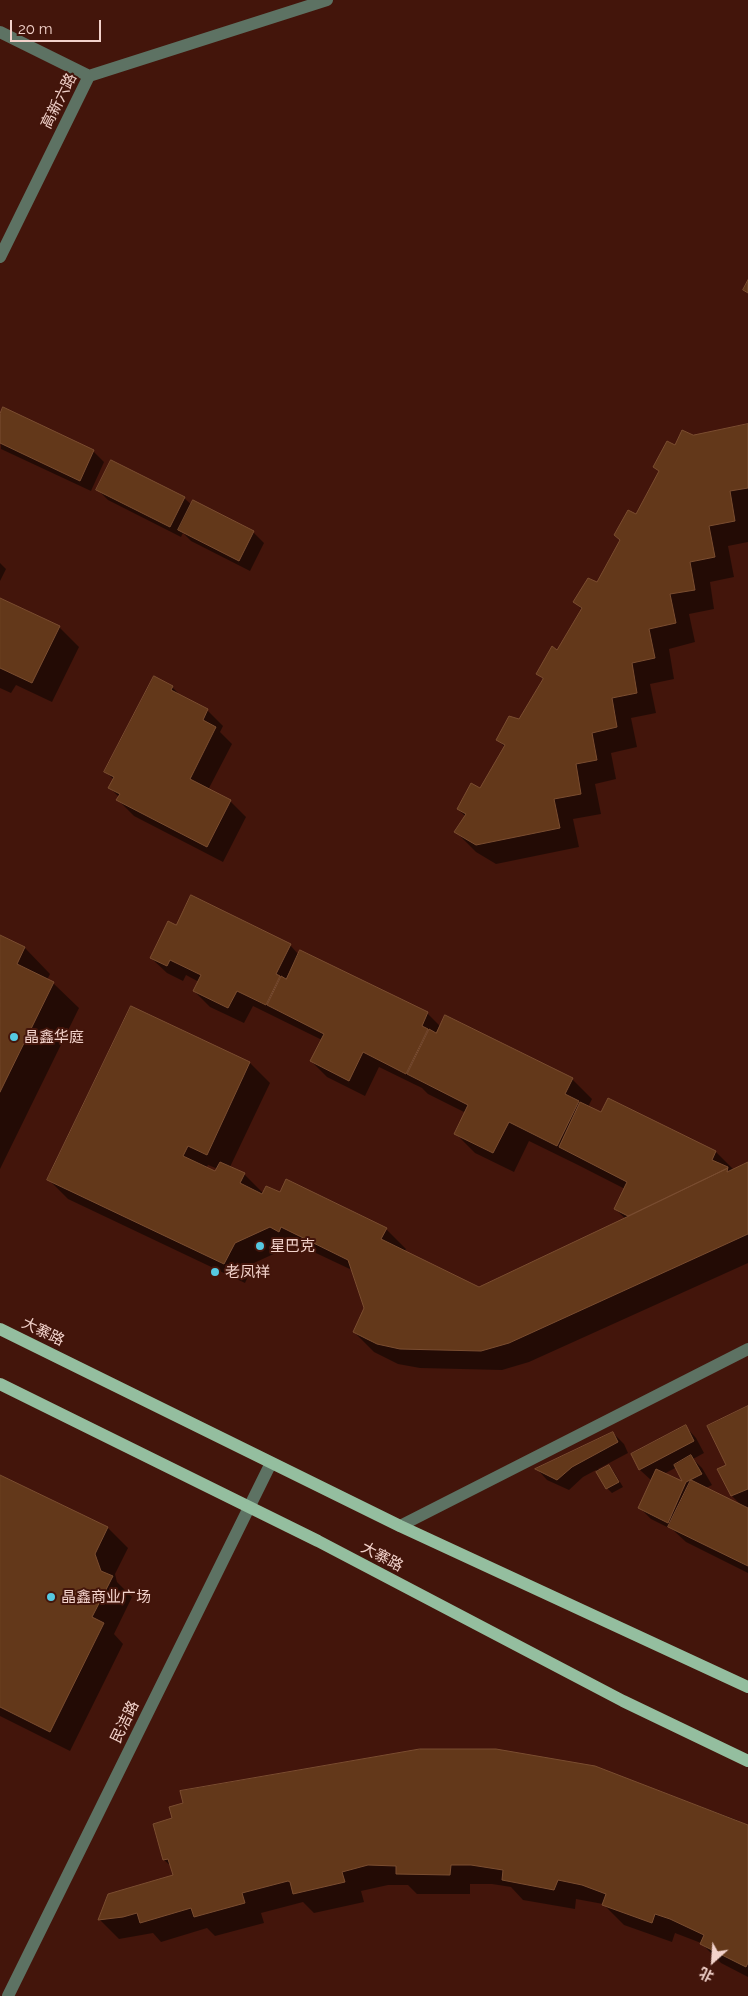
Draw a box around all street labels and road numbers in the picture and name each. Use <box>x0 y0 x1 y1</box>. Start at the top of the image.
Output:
street label: 高新六路 <box>37 70 81 132</box>
street label: 大寨路 <box>19 1314 67 1350</box>
street label: 大寨路 <box>358 1538 406 1576</box>
street label: 民洁路 <box>107 1698 143 1746</box>

